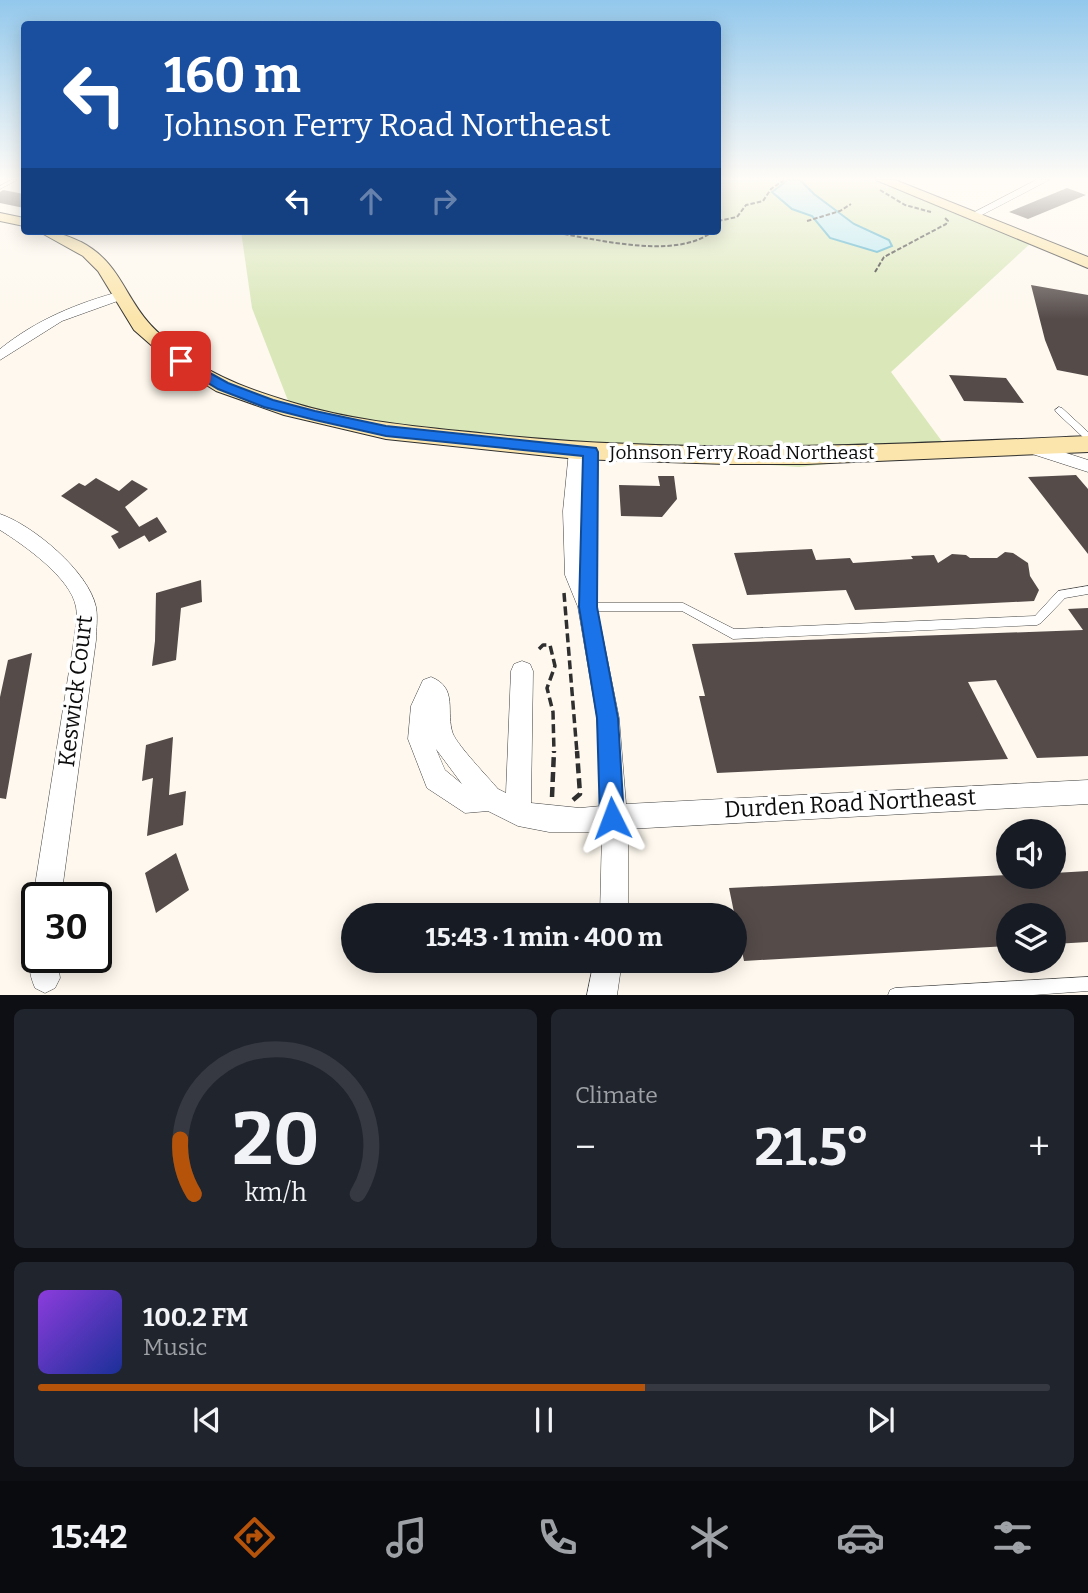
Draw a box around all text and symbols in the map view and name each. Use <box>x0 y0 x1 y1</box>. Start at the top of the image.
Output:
text: 160 m <box>164 46 301 105</box>
icon: left <box>49 49 140 140</box>
text: Johnson Ferry Road Northeast <box>164 106 611 144</box>
icon: left <box>279 182 317 220</box>
icon: ahead <box>352 182 390 220</box>
icon: right <box>425 182 463 220</box>
pin <box>151 331 211 391</box>
icon: arrive <box>162 342 200 380</box>
street label: Johnson Ferry Road Northeast <box>608 441 875 464</box>
street label: Keswick Court <box>52 613 98 769</box>
position arrow <box>575 781 649 855</box>
street label: Durden Road Northeast <box>723 782 977 824</box>
map controls <box>996 819 1066 973</box>
button: sound <box>996 819 1066 889</box>
speed limit sign: 30 <box>21 882 112 973</box>
button: layers <box>996 903 1066 973</box>
text: 15:43 · 1 min · 400 m <box>425 922 663 953</box>
text: Climate <box>575 1081 658 1109</box>
text: 20 <box>232 1097 319 1184</box>
text: 21.5° <box>755 1116 870 1179</box>
text: − <box>575 1124 596 1170</box>
text: + <box>1028 1124 1050 1170</box>
text: km/h <box>245 1178 307 1208</box>
text: 100.2 FM <box>143 1302 248 1333</box>
text: Music <box>143 1333 207 1361</box>
icon: previous <box>188 1401 226 1439</box>
icon: pause <box>525 1401 563 1439</box>
icon: next <box>862 1401 900 1439</box>
icon: directions <box>230 1513 279 1562</box>
icon: music <box>382 1513 431 1562</box>
icon: phone <box>533 1513 582 1562</box>
icon: climate <box>685 1513 734 1562</box>
icon: car <box>836 1513 885 1562</box>
icon: filters <box>988 1513 1037 1562</box>
text: 15:42 <box>51 1518 128 1556</box>

